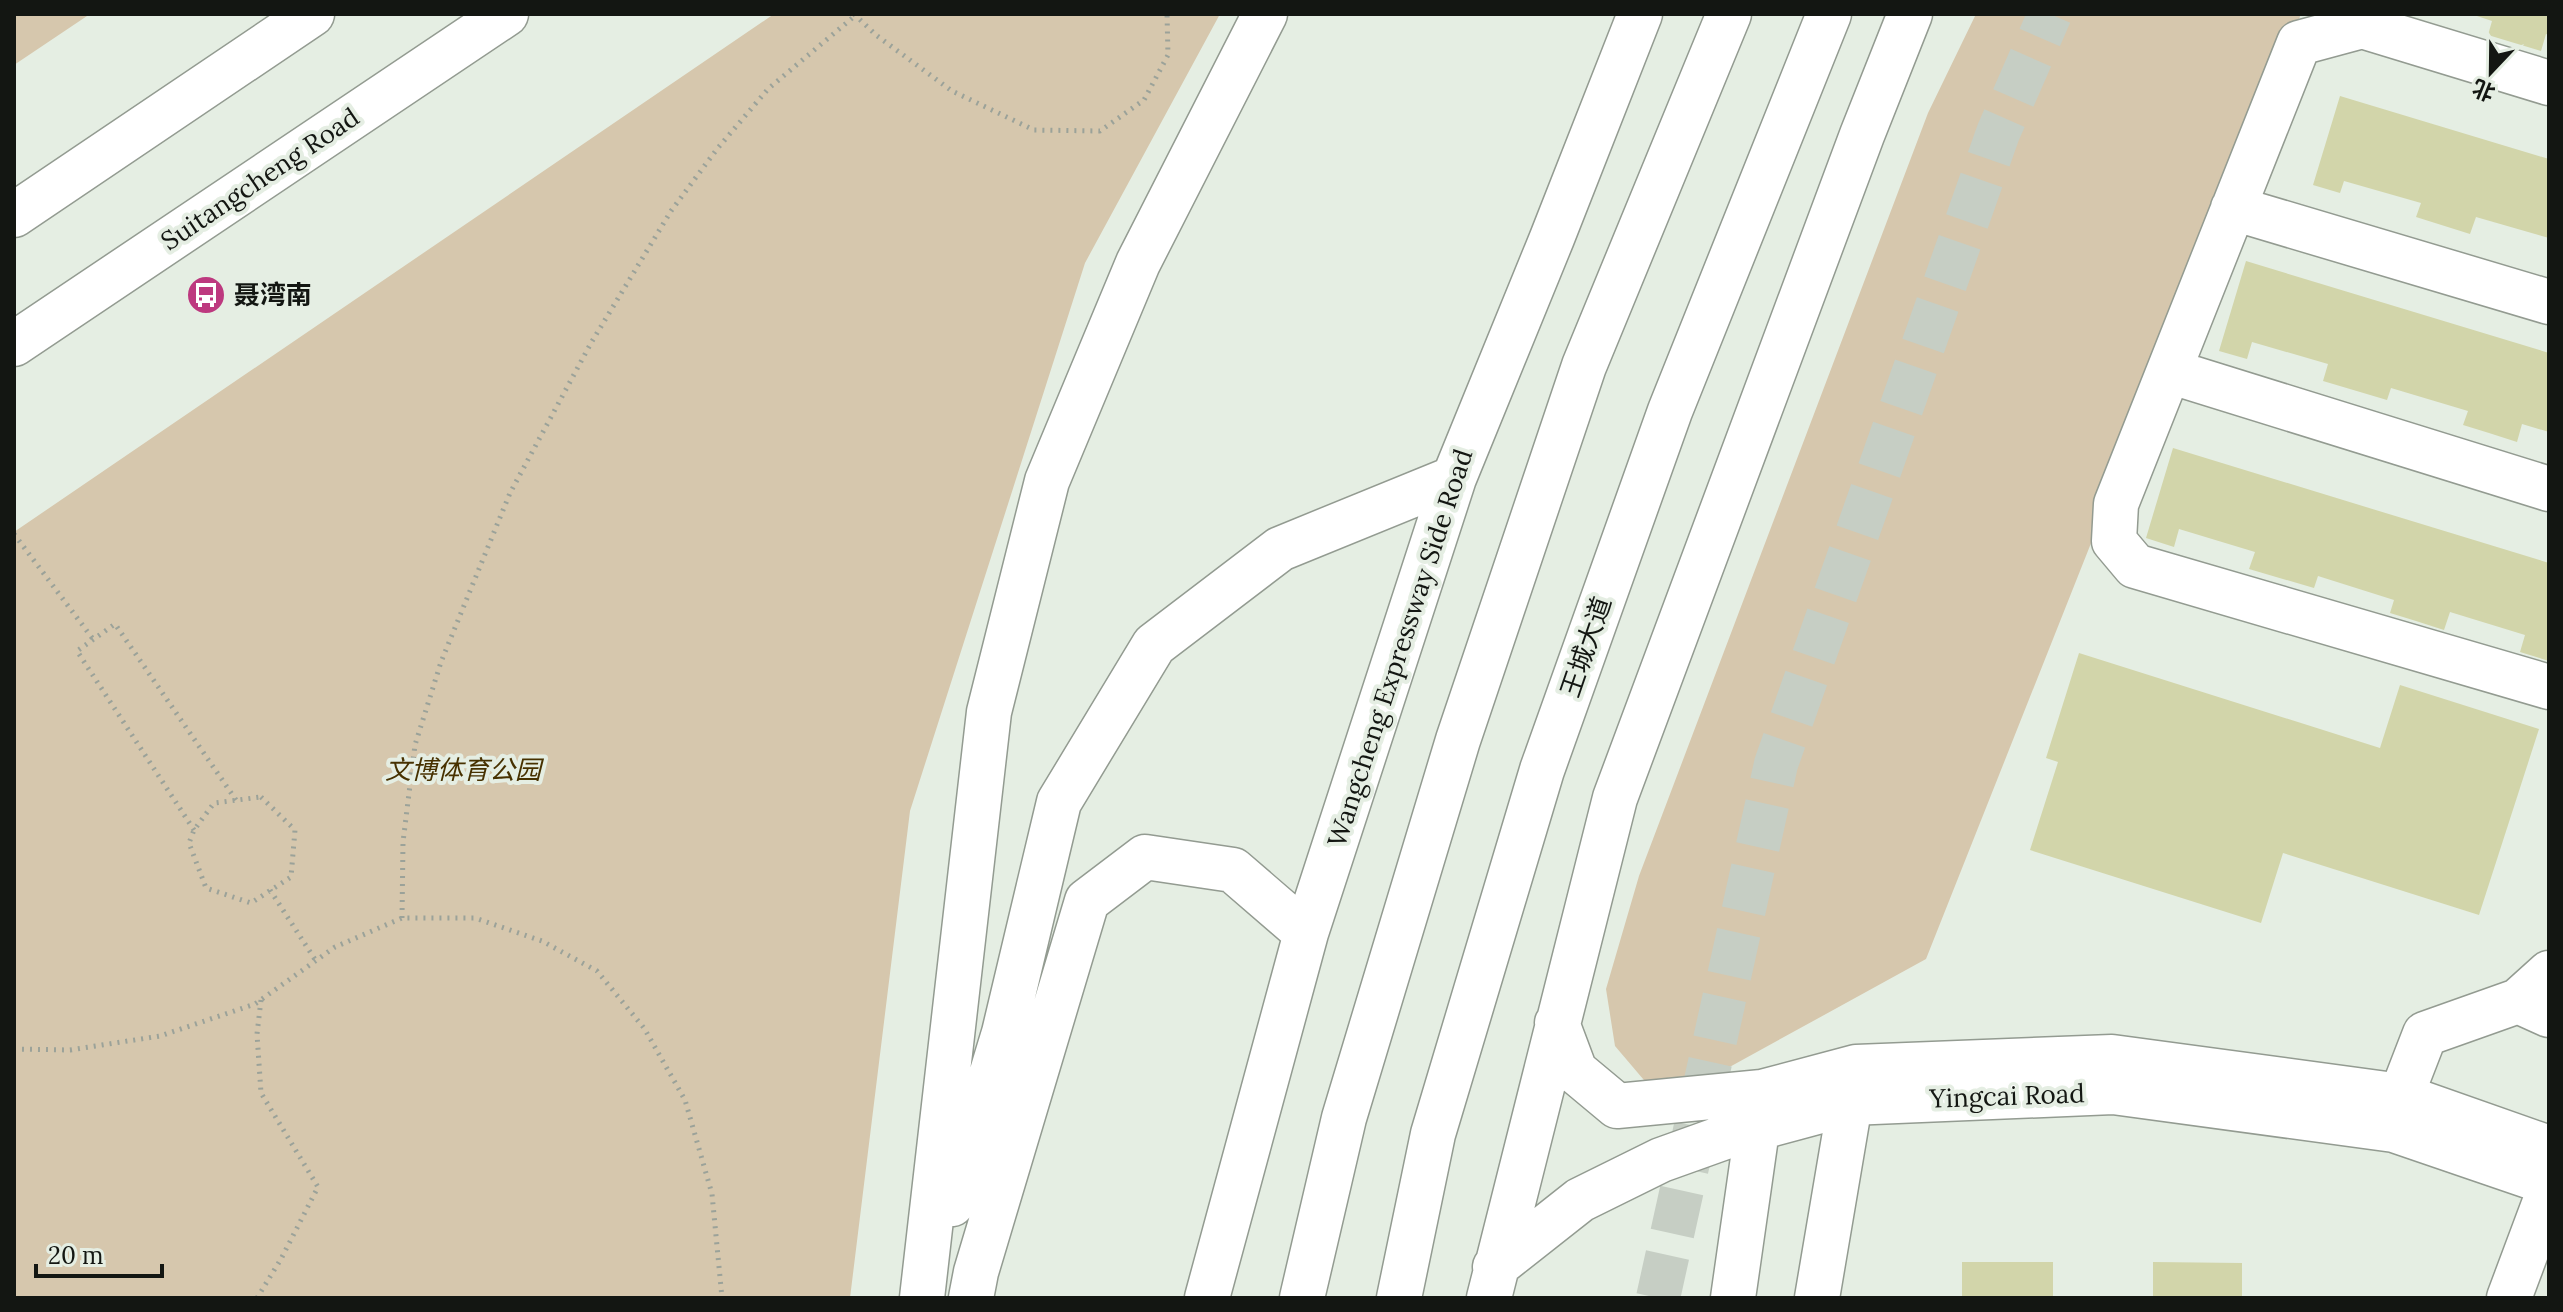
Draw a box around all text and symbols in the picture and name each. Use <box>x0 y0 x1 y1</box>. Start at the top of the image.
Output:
north arrow <box>2451 32 2531 112</box>
text: 北 <box>2468 73 2499 108</box>
street label: Suitangcheng Road <box>154 100 365 257</box>
bus stop icon: 聂湾南 <box>185 274 227 316</box>
place label: 聂湾南 <box>234 278 312 311</box>
street label: Wangcheng Expressway Side Road <box>1319 445 1480 851</box>
street label: 王城大道 <box>1553 592 1618 701</box>
park label: 文博体育公园 <box>385 753 545 786</box>
street label: Yingcai Road <box>1928 1076 2085 1115</box>
scale bar <box>36 1228 162 1278</box>
text: 20 m <box>48 1240 104 1271</box>

